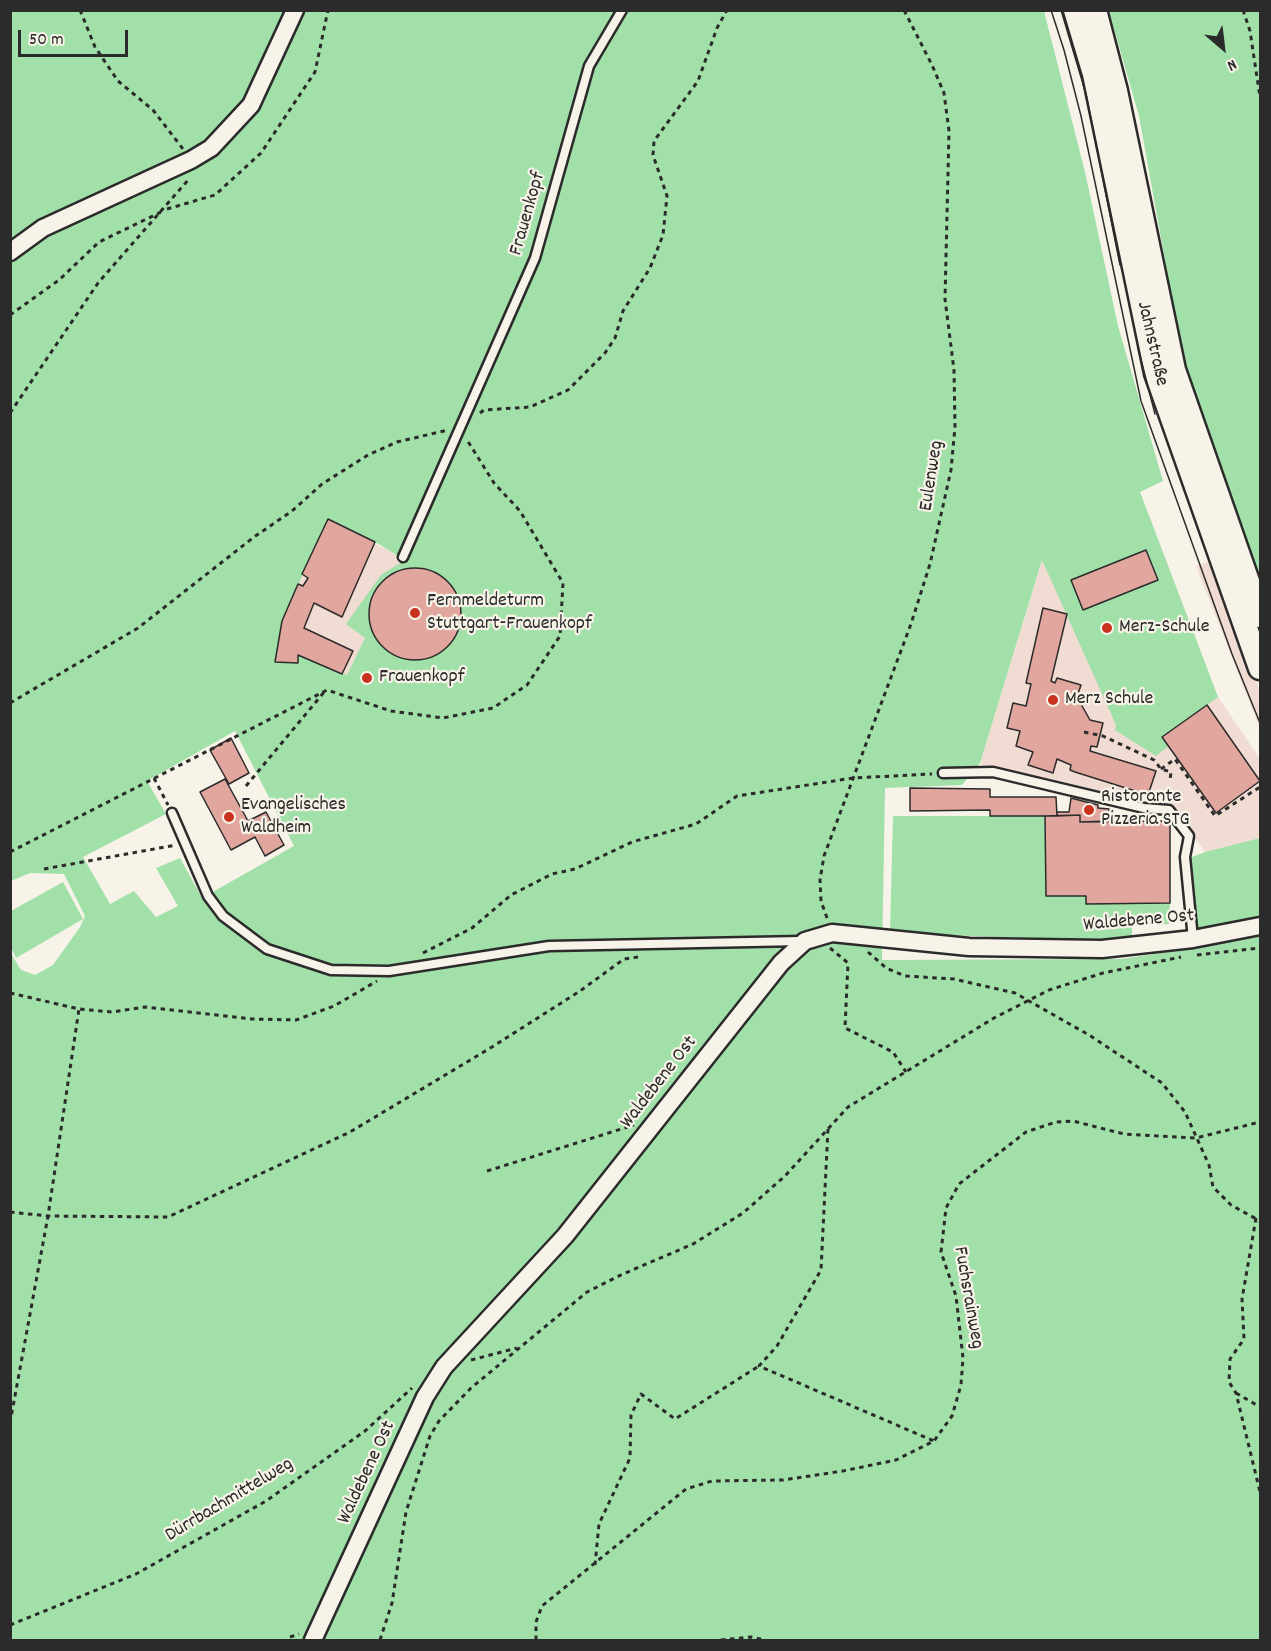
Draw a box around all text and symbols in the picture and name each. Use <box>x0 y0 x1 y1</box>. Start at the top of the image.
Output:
scale bar <box>21 18 130 56</box>
north arrow <box>1193 18 1253 78</box>
text: 50 m <box>29 28 64 53</box>
text: N <box>1223 52 1241 76</box>
street label: Frauenkopf <box>506 169 552 259</box>
street label: Jahnstraße <box>1130 299 1172 389</box>
street label: Eulenweg <box>916 439 950 513</box>
place label: Fernmeldeturm Stuttgart-Frauenkopf <box>427 590 592 637</box>
marker: Fernmeldeturm Stuttgart-Frauenkopf <box>408 606 422 620</box>
place label: Merz-Schule <box>1119 616 1210 640</box>
marker: Merz-Schule <box>1100 621 1114 635</box>
place label: Frauenkopf <box>379 666 465 690</box>
marker: Frauenkopf <box>360 671 374 685</box>
place label: Merz Schule <box>1065 688 1153 712</box>
marker: Merz Schule <box>1046 693 1060 707</box>
place label: Ristorante Pizzeria STG <box>1101 786 1190 833</box>
place label: Evangelisches Waldheim <box>241 794 346 841</box>
marker: Ristorante Pizzeria STG <box>1082 803 1096 817</box>
marker: Evangelisches Waldheim <box>222 810 236 824</box>
street label: Waldebene Ost <box>1083 905 1195 939</box>
street label: Waldebene Ost <box>616 1032 704 1134</box>
street label: Fuchsrainweg <box>946 1245 988 1351</box>
street label: Waldebene Ost <box>334 1418 402 1528</box>
street label: Dürrbachmittelweg <box>162 1453 298 1549</box>

